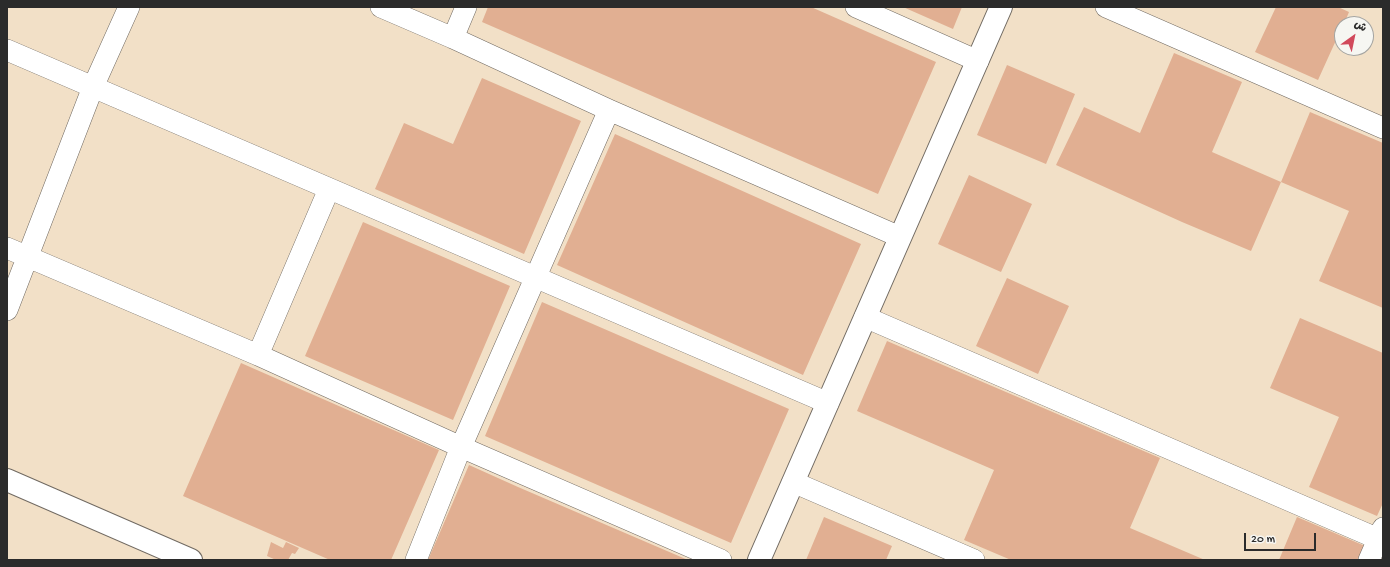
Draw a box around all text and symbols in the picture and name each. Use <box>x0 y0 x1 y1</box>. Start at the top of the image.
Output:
north arrow <box>1334 16 1374 56</box>
text: ش <box>1352 18 1368 35</box>
scale bar <box>1246 525 1318 551</box>
text: 20 m <box>1251 533 1275 547</box>

